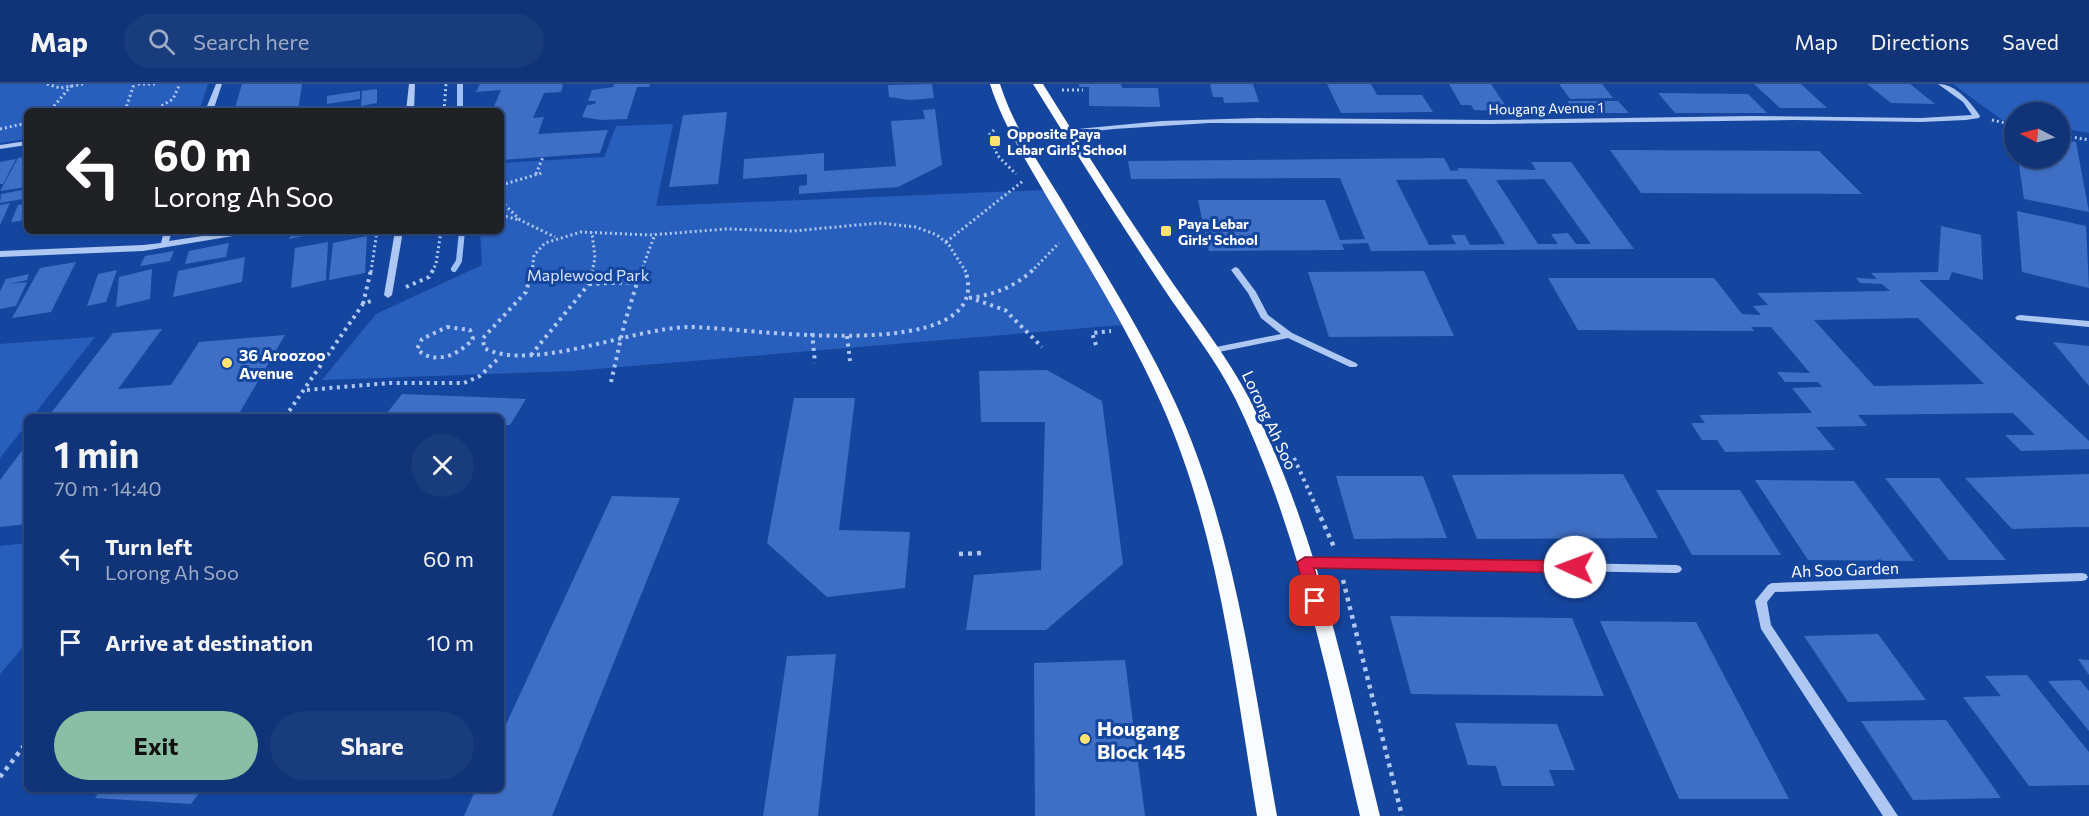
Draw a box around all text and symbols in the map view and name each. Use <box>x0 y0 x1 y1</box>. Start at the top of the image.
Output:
search box <box>124 14 544 68</box>
text: Map <box>30 24 88 58</box>
icon: search <box>145 25 178 58</box>
text: Search here <box>193 28 309 55</box>
text: Map <box>1795 29 1838 54</box>
text: Directions <box>1871 29 1969 54</box>
text: Saved <box>2002 29 2059 54</box>
street label: Hougang Avenue 1 <box>1488 98 1604 118</box>
north arrow <box>2004 102 2070 168</box>
map controls <box>2004 102 2070 168</box>
place label: Opposite Paya Lebar Girls' School <box>1007 125 1127 158</box>
text: 60 m <box>153 128 252 180</box>
icon: left <box>54 132 132 210</box>
marker: Opposite Paya Lebar Girls' School <box>988 134 1002 148</box>
text: Lorong Ah Soo <box>153 180 334 213</box>
place label: Paya Lebar Girls' School <box>1178 215 1258 248</box>
marker: Paya Lebar Girls' School <box>1159 224 1173 238</box>
park label: Maplewood Park <box>527 265 650 284</box>
place label: 36 Aroozoo Avenue <box>239 345 326 382</box>
marker: 36 Aroozoo Avenue <box>220 356 234 370</box>
street label: Lorong Ah Soo <box>1239 367 1301 473</box>
text: 1 min <box>54 431 139 475</box>
button: close <box>411 434 474 497</box>
text: 70 m · 14:40 <box>54 476 162 500</box>
text: Turn left <box>105 533 192 560</box>
position arrow <box>1543 535 1607 599</box>
icon: left <box>54 542 87 575</box>
text: 60 m <box>423 545 474 572</box>
street label: Ah Soo Garden <box>1791 558 1899 580</box>
text: Lorong Ah Soo <box>105 560 239 584</box>
pin <box>1289 575 1340 626</box>
icon: arrive <box>1298 584 1331 617</box>
icon: arrive <box>54 626 87 659</box>
text: Arrive at destination <box>105 629 313 656</box>
text: 10 m <box>427 629 474 656</box>
button: Exit <box>54 711 258 780</box>
button: Share <box>270 711 474 780</box>
place label: Hougang Block 145 <box>1097 716 1186 763</box>
marker: Hougang Block 145 <box>1078 732 1092 746</box>

